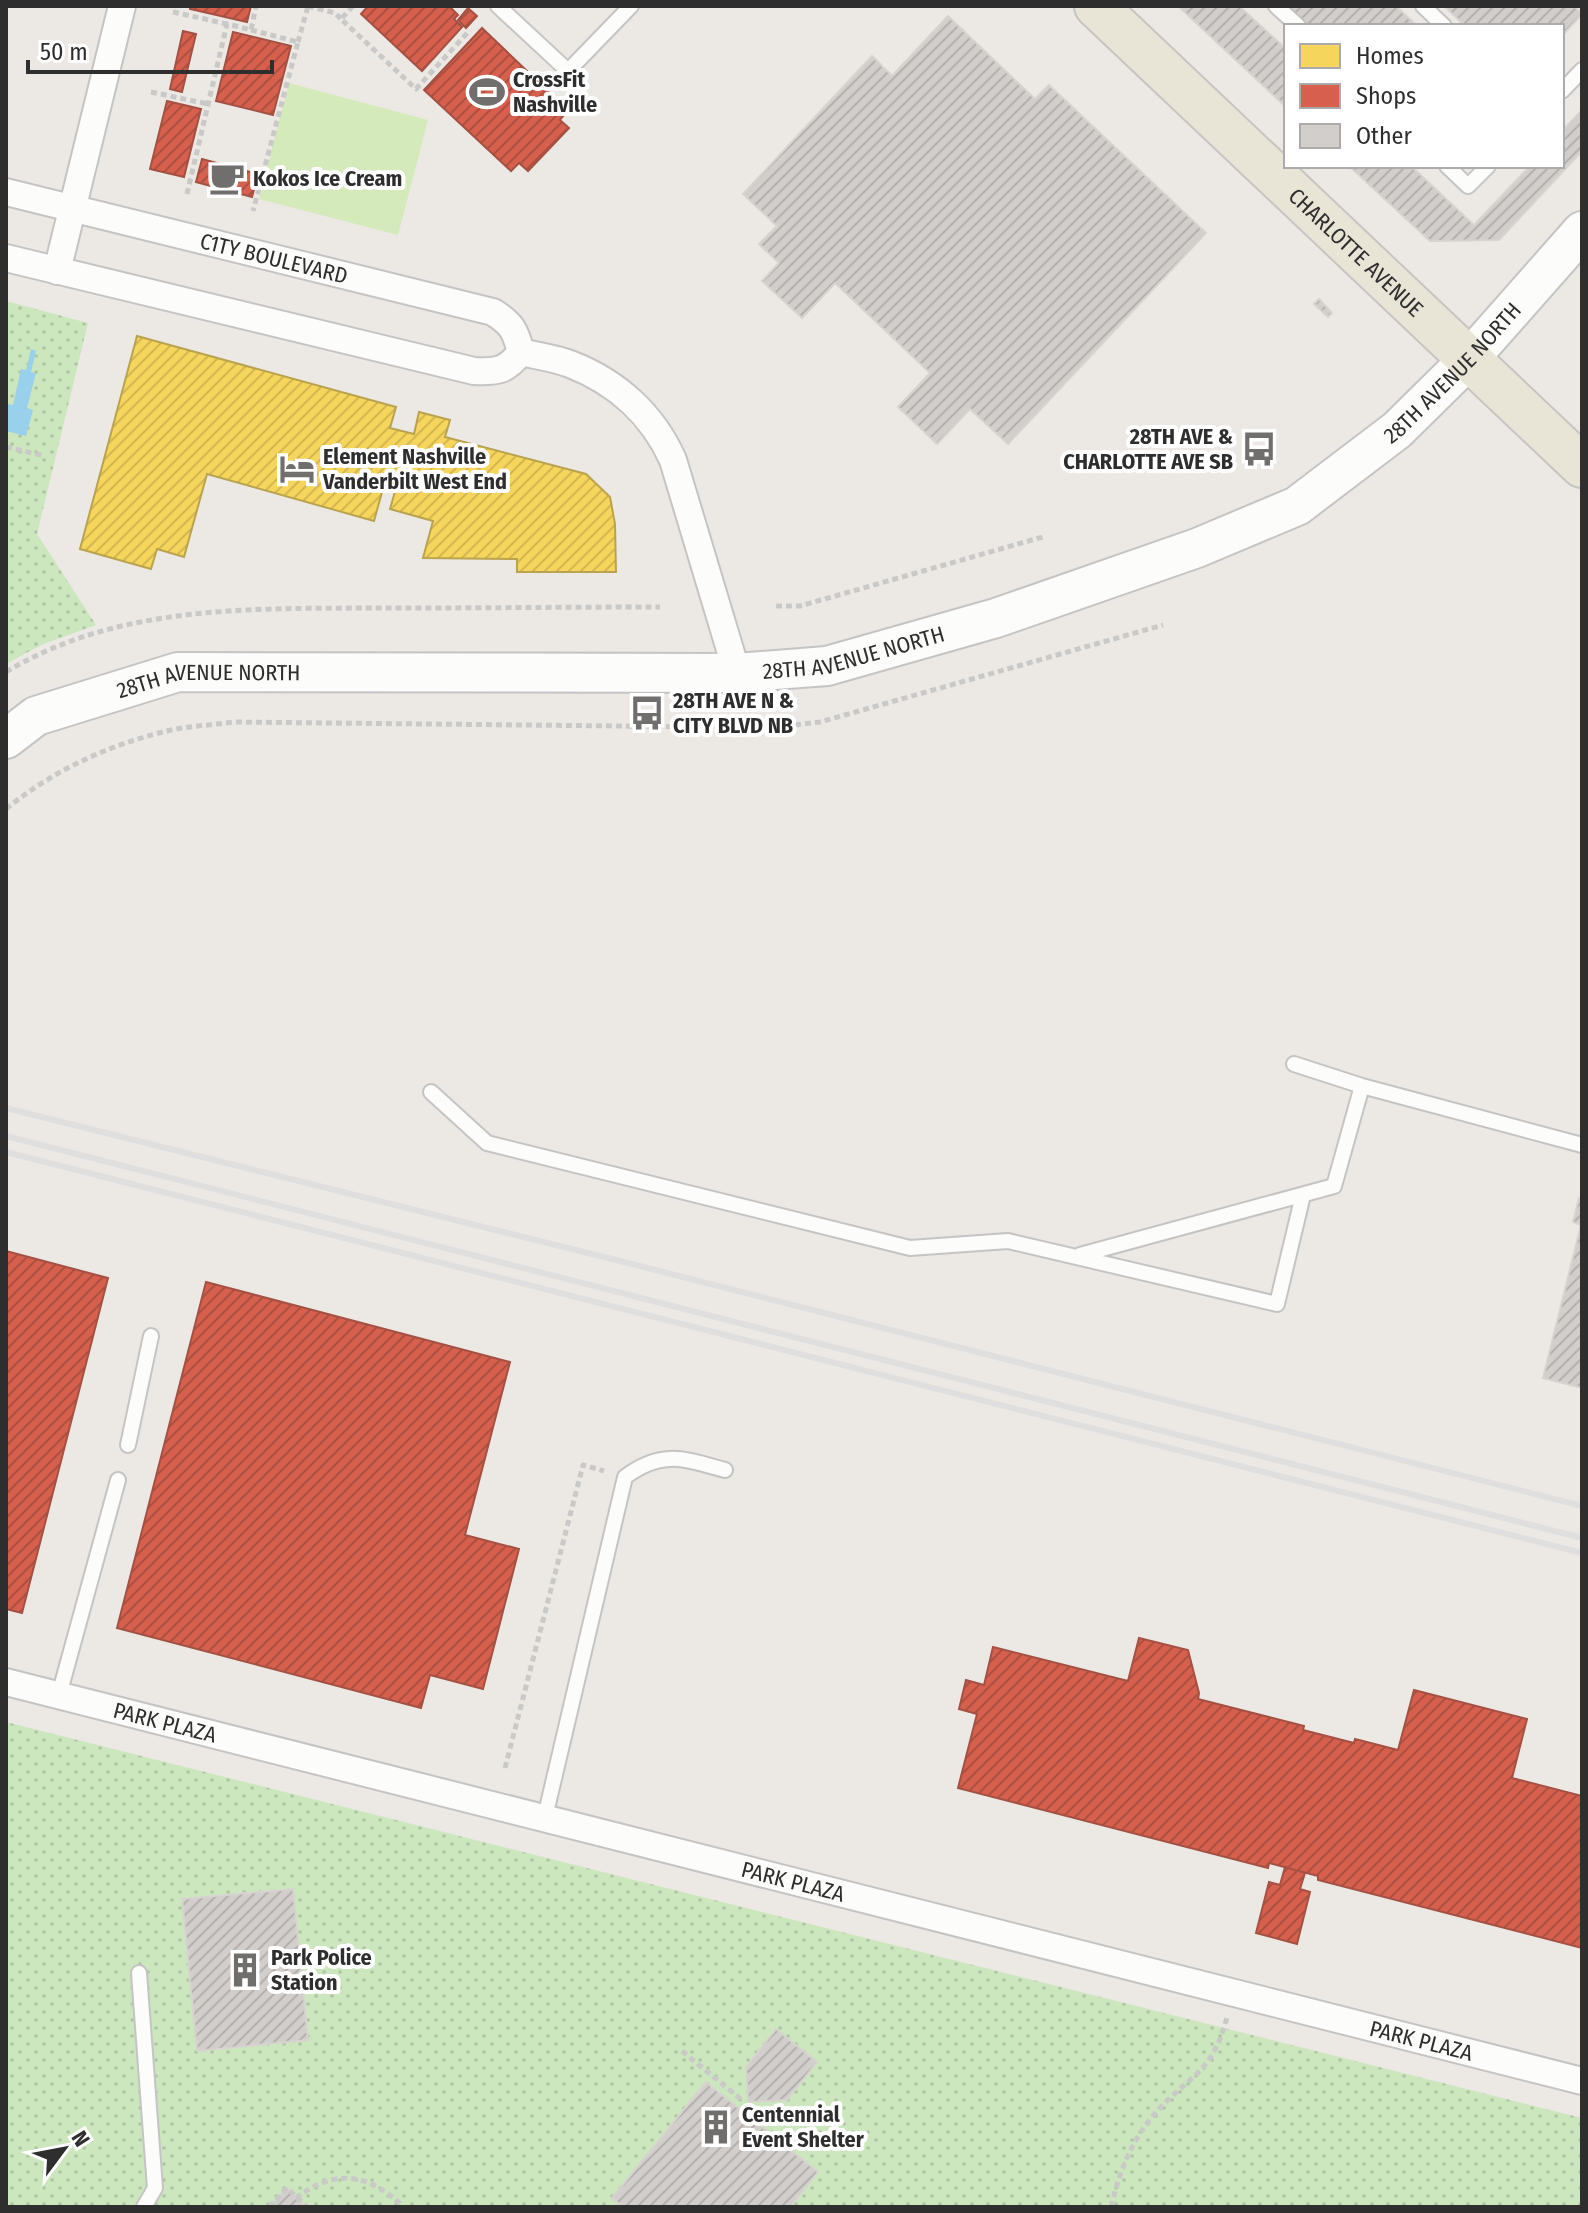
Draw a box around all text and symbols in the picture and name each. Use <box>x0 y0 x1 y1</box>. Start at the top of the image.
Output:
scale bar <box>28 24 272 74</box>
legend <box>1284 24 1564 168</box>
text: 50 m <box>40 38 88 66</box>
text: Homes <box>1356 42 1424 70</box>
place label: CrossFit Nashville <box>513 66 597 118</box>
sports icon: CrossFit Nashville <box>468 73 506 111</box>
text: Shops <box>1356 82 1416 110</box>
text: Other <box>1356 122 1412 150</box>
cafe icon: Kokos Ice Cream <box>208 159 246 197</box>
place label: Kokos Ice Cream <box>253 165 402 192</box>
street label: CHARLOTTE AVENUE <box>1283 182 1429 322</box>
street label: C1TY BOULEVARD <box>197 227 350 290</box>
street label: 28TH AVENUE NORTH <box>1379 297 1527 449</box>
place label: 28TH AVE & CHARLOTTE AVE SB <box>1063 423 1233 475</box>
bus stop icon: 28TH AVE & CHARLOTTE AVE SB <box>1240 430 1278 468</box>
place label: Element Nashville Vanderbilt West End <box>322 443 507 495</box>
hotel icon: Element Nashville Vanderbilt West End <box>278 450 316 488</box>
street label: 28TH AVENUE NORTH <box>762 620 947 685</box>
street label: 28TH AVENUE NORTH <box>114 659 300 704</box>
place label: 28TH AVE N & CITY BLVD NB <box>672 687 794 739</box>
bus stop icon: 28TH AVE N & CITY BLVD NB <box>628 694 666 732</box>
street label: PARK PLAZA <box>110 1697 220 1749</box>
street label: PARK PLAZA <box>739 1856 848 1908</box>
place label: Park Police Station <box>271 1944 372 1996</box>
building icon: Park Police Station <box>226 1951 264 1989</box>
street label: PARK PLAZA <box>1367 2015 1476 2067</box>
place label: Centennial Event Shelter <box>742 2101 865 2153</box>
building icon: Centennial Event Shelter <box>697 2108 735 2146</box>
north arrow <box>24 2109 104 2189</box>
text: N <box>66 2126 95 2151</box>

